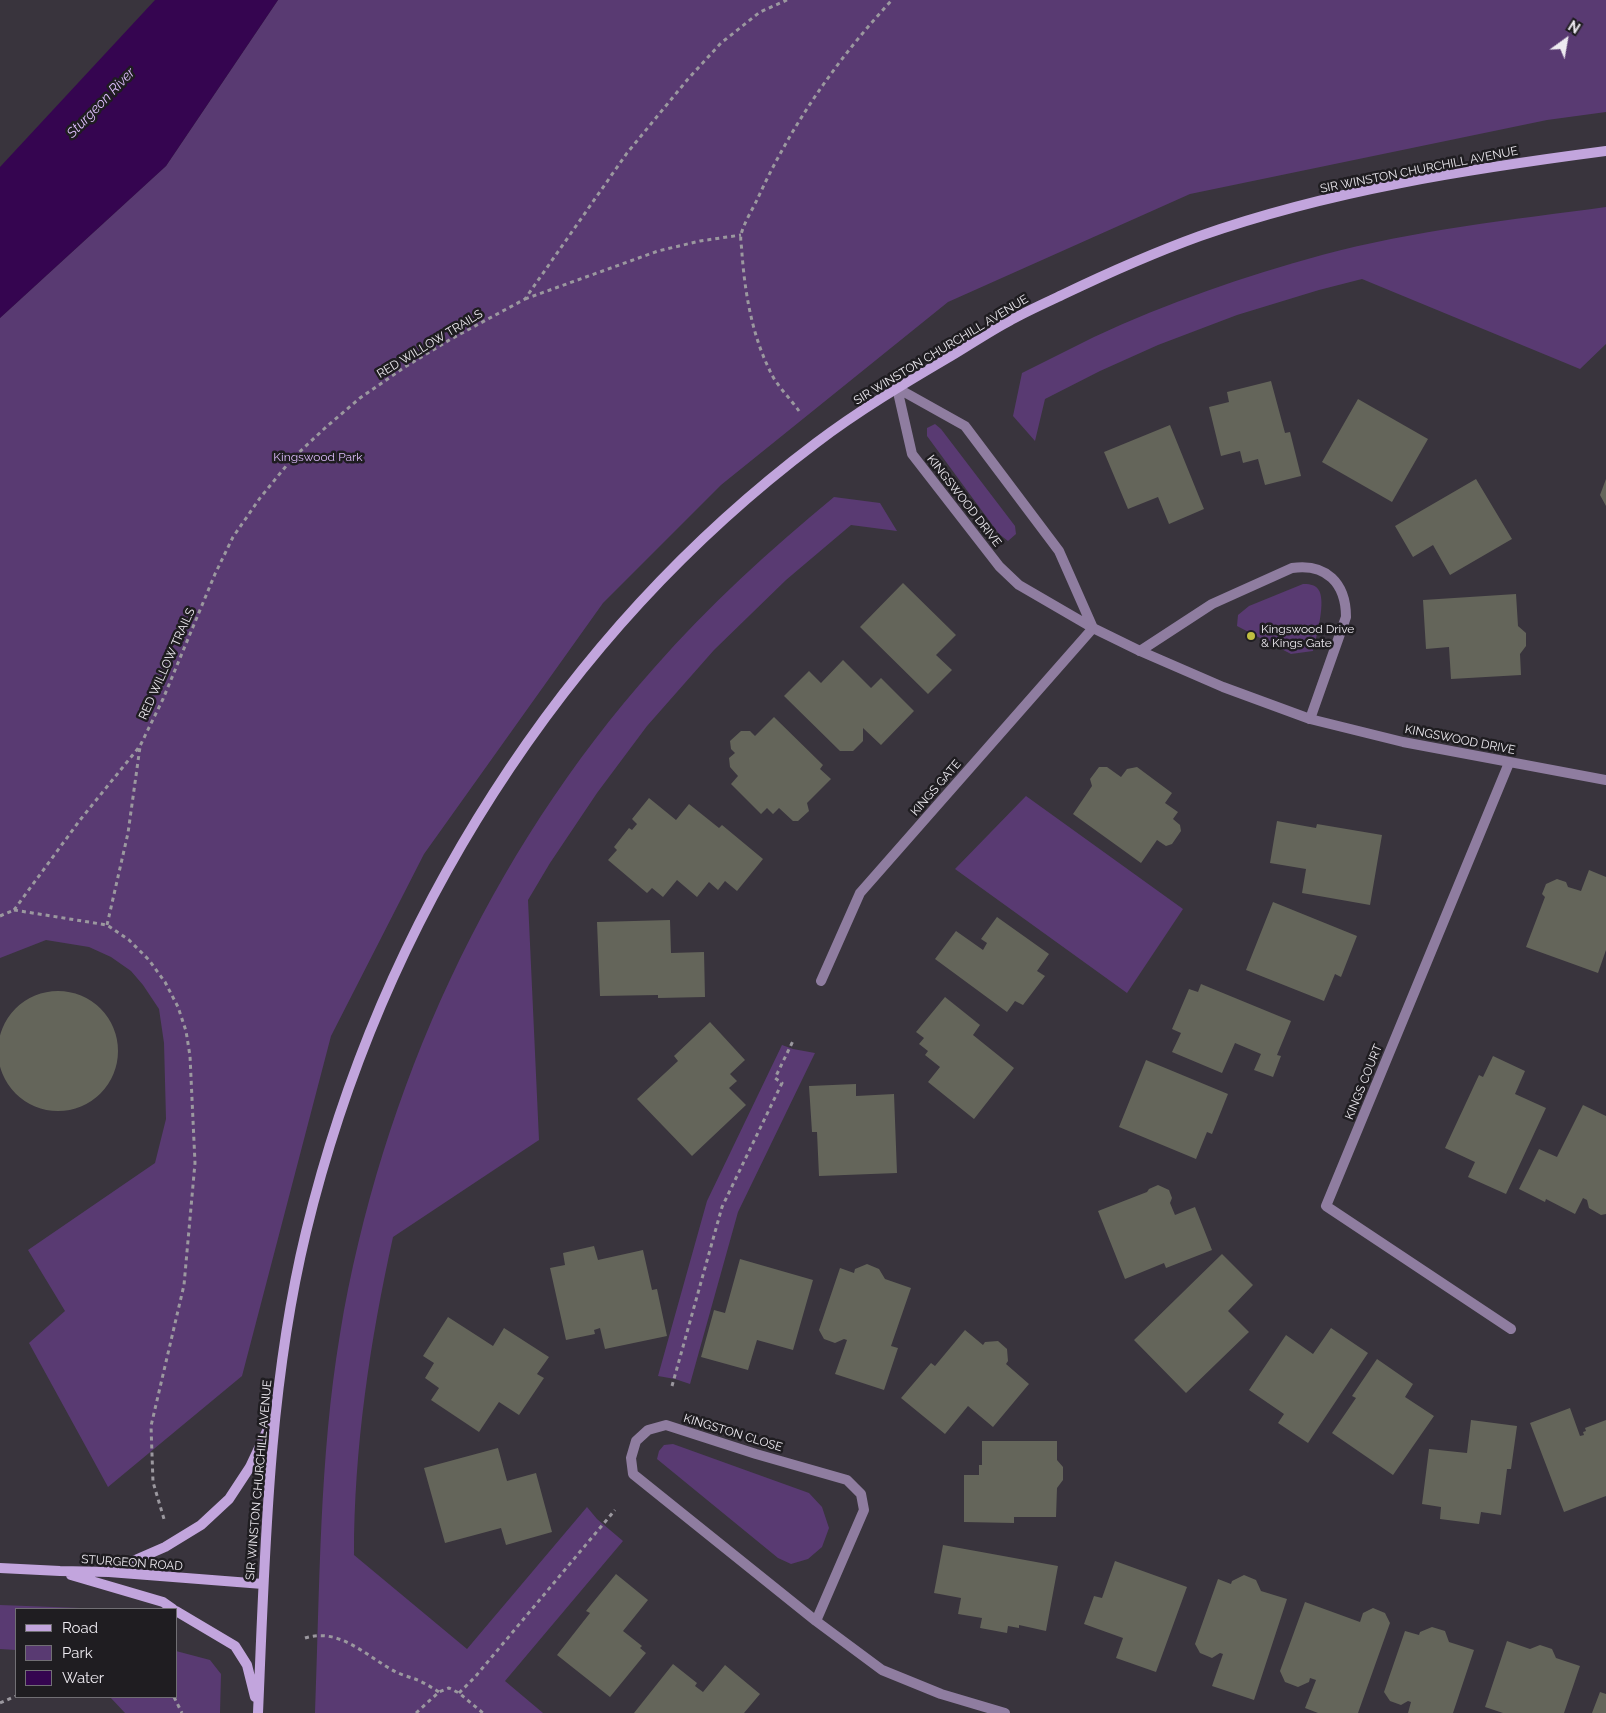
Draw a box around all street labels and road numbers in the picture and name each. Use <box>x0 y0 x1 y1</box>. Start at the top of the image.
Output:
street label: SIR WINSTON CHURCHILL AVENUE <box>1319 144 1519 196</box>
street label: SIR WINSTON CHURCHILL AVENUE <box>851 292 1031 408</box>
street label: RED WILLOW TRAILS <box>375 307 485 381</box>
street label: KINGSWOOD DRIVE <box>924 452 1004 550</box>
street label: RED WILLOW TRAILS <box>136 606 198 722</box>
street label: KINGSWOOD DRIVE <box>1403 722 1517 758</box>
street label: KINGS GATE <box>908 757 964 819</box>
street label: KINGS COURT <box>1342 1042 1386 1122</box>
street label: SIR WINSTON CHURCHILL AVENUE <box>243 1379 275 1581</box>
street label: KINGSTON CLOSE <box>682 1411 784 1455</box>
street label: STURGEON ROAD <box>81 1552 183 1574</box>

